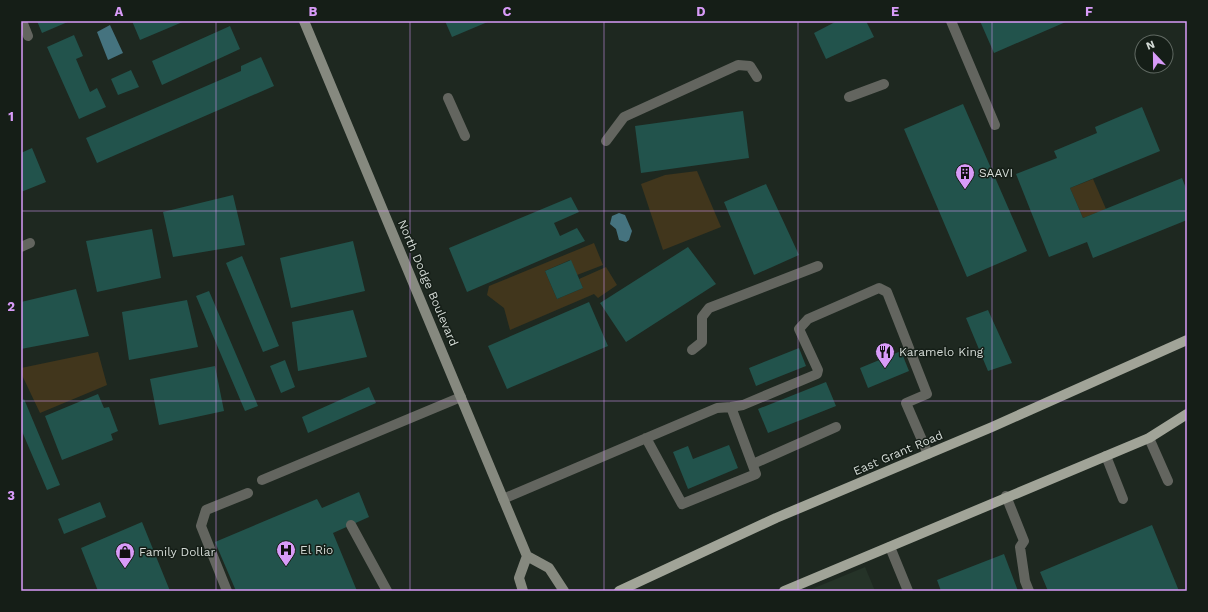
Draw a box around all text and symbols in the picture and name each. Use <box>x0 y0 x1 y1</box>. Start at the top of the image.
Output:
text: A <box>115 4 124 19</box>
text: B <box>309 4 318 19</box>
text: C <box>503 4 512 19</box>
text: D <box>696 4 706 19</box>
text: E <box>891 4 899 19</box>
text: F <box>1085 4 1093 19</box>
north arrow <box>1134 34 1174 74</box>
text: N <box>1144 38 1157 53</box>
text: 1 <box>8 109 14 124</box>
building icon: SAAVI <box>954 162 976 190</box>
place label: SAAVI <box>979 166 1013 180</box>
street label: North Dodge Boulevard <box>395 218 461 348</box>
text: 2 <box>7 299 15 314</box>
restaurant icon: Karamelo King <box>874 341 896 369</box>
place label: Karamelo King <box>899 345 984 359</box>
street label: East Grant Road <box>851 428 945 478</box>
text: 3 <box>7 488 15 503</box>
hospital icon: El Rio <box>275 539 297 567</box>
shop icon: Family Dollar <box>114 541 136 569</box>
place label: El Rio <box>300 543 333 557</box>
place label: Family Dollar <box>139 545 215 559</box>

